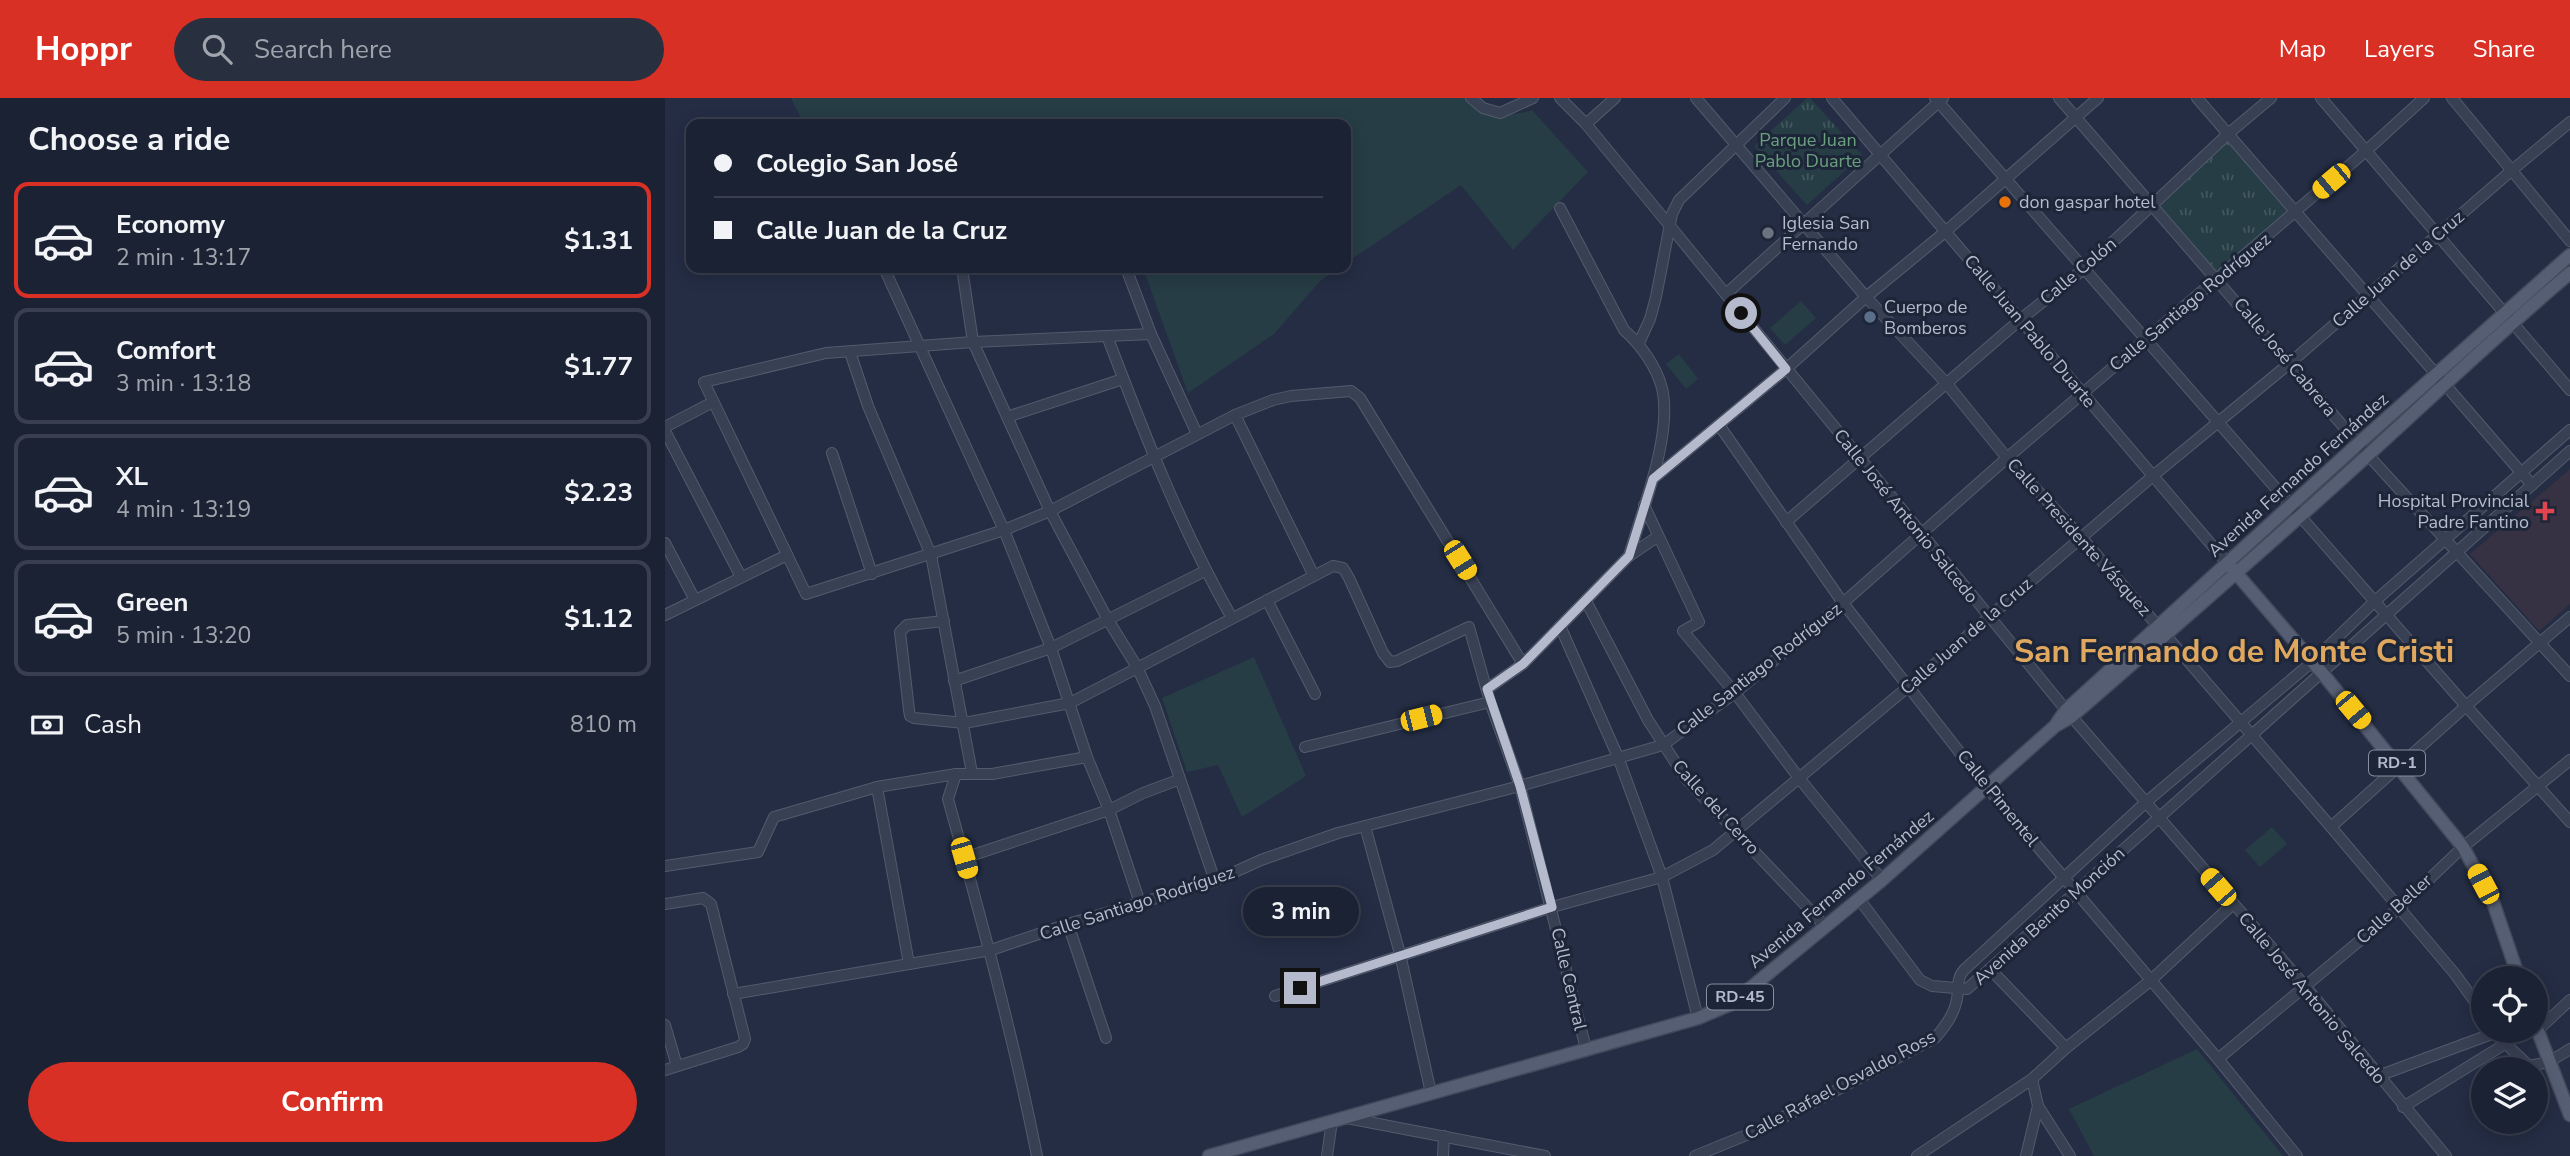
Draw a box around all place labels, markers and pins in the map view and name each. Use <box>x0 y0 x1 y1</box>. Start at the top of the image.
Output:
place label: don gaspar hotel <box>2019 190 2156 214</box>
marker: don gaspar hotel <box>1997 194 2013 210</box>
place label: Iglesia San Fernando <box>1782 211 1870 256</box>
marker: Iglesia San Fernando <box>1760 225 1776 241</box>
place label: Cuerpo de Bomberos <box>1884 295 1967 340</box>
marker: Cuerpo de Bomberos <box>1862 309 1878 325</box>
place label: Hospital Provincial Padre Fantino <box>2378 489 2530 534</box>
marker: Hospital Provincial Padre Fantino <box>2535 501 2555 521</box>

